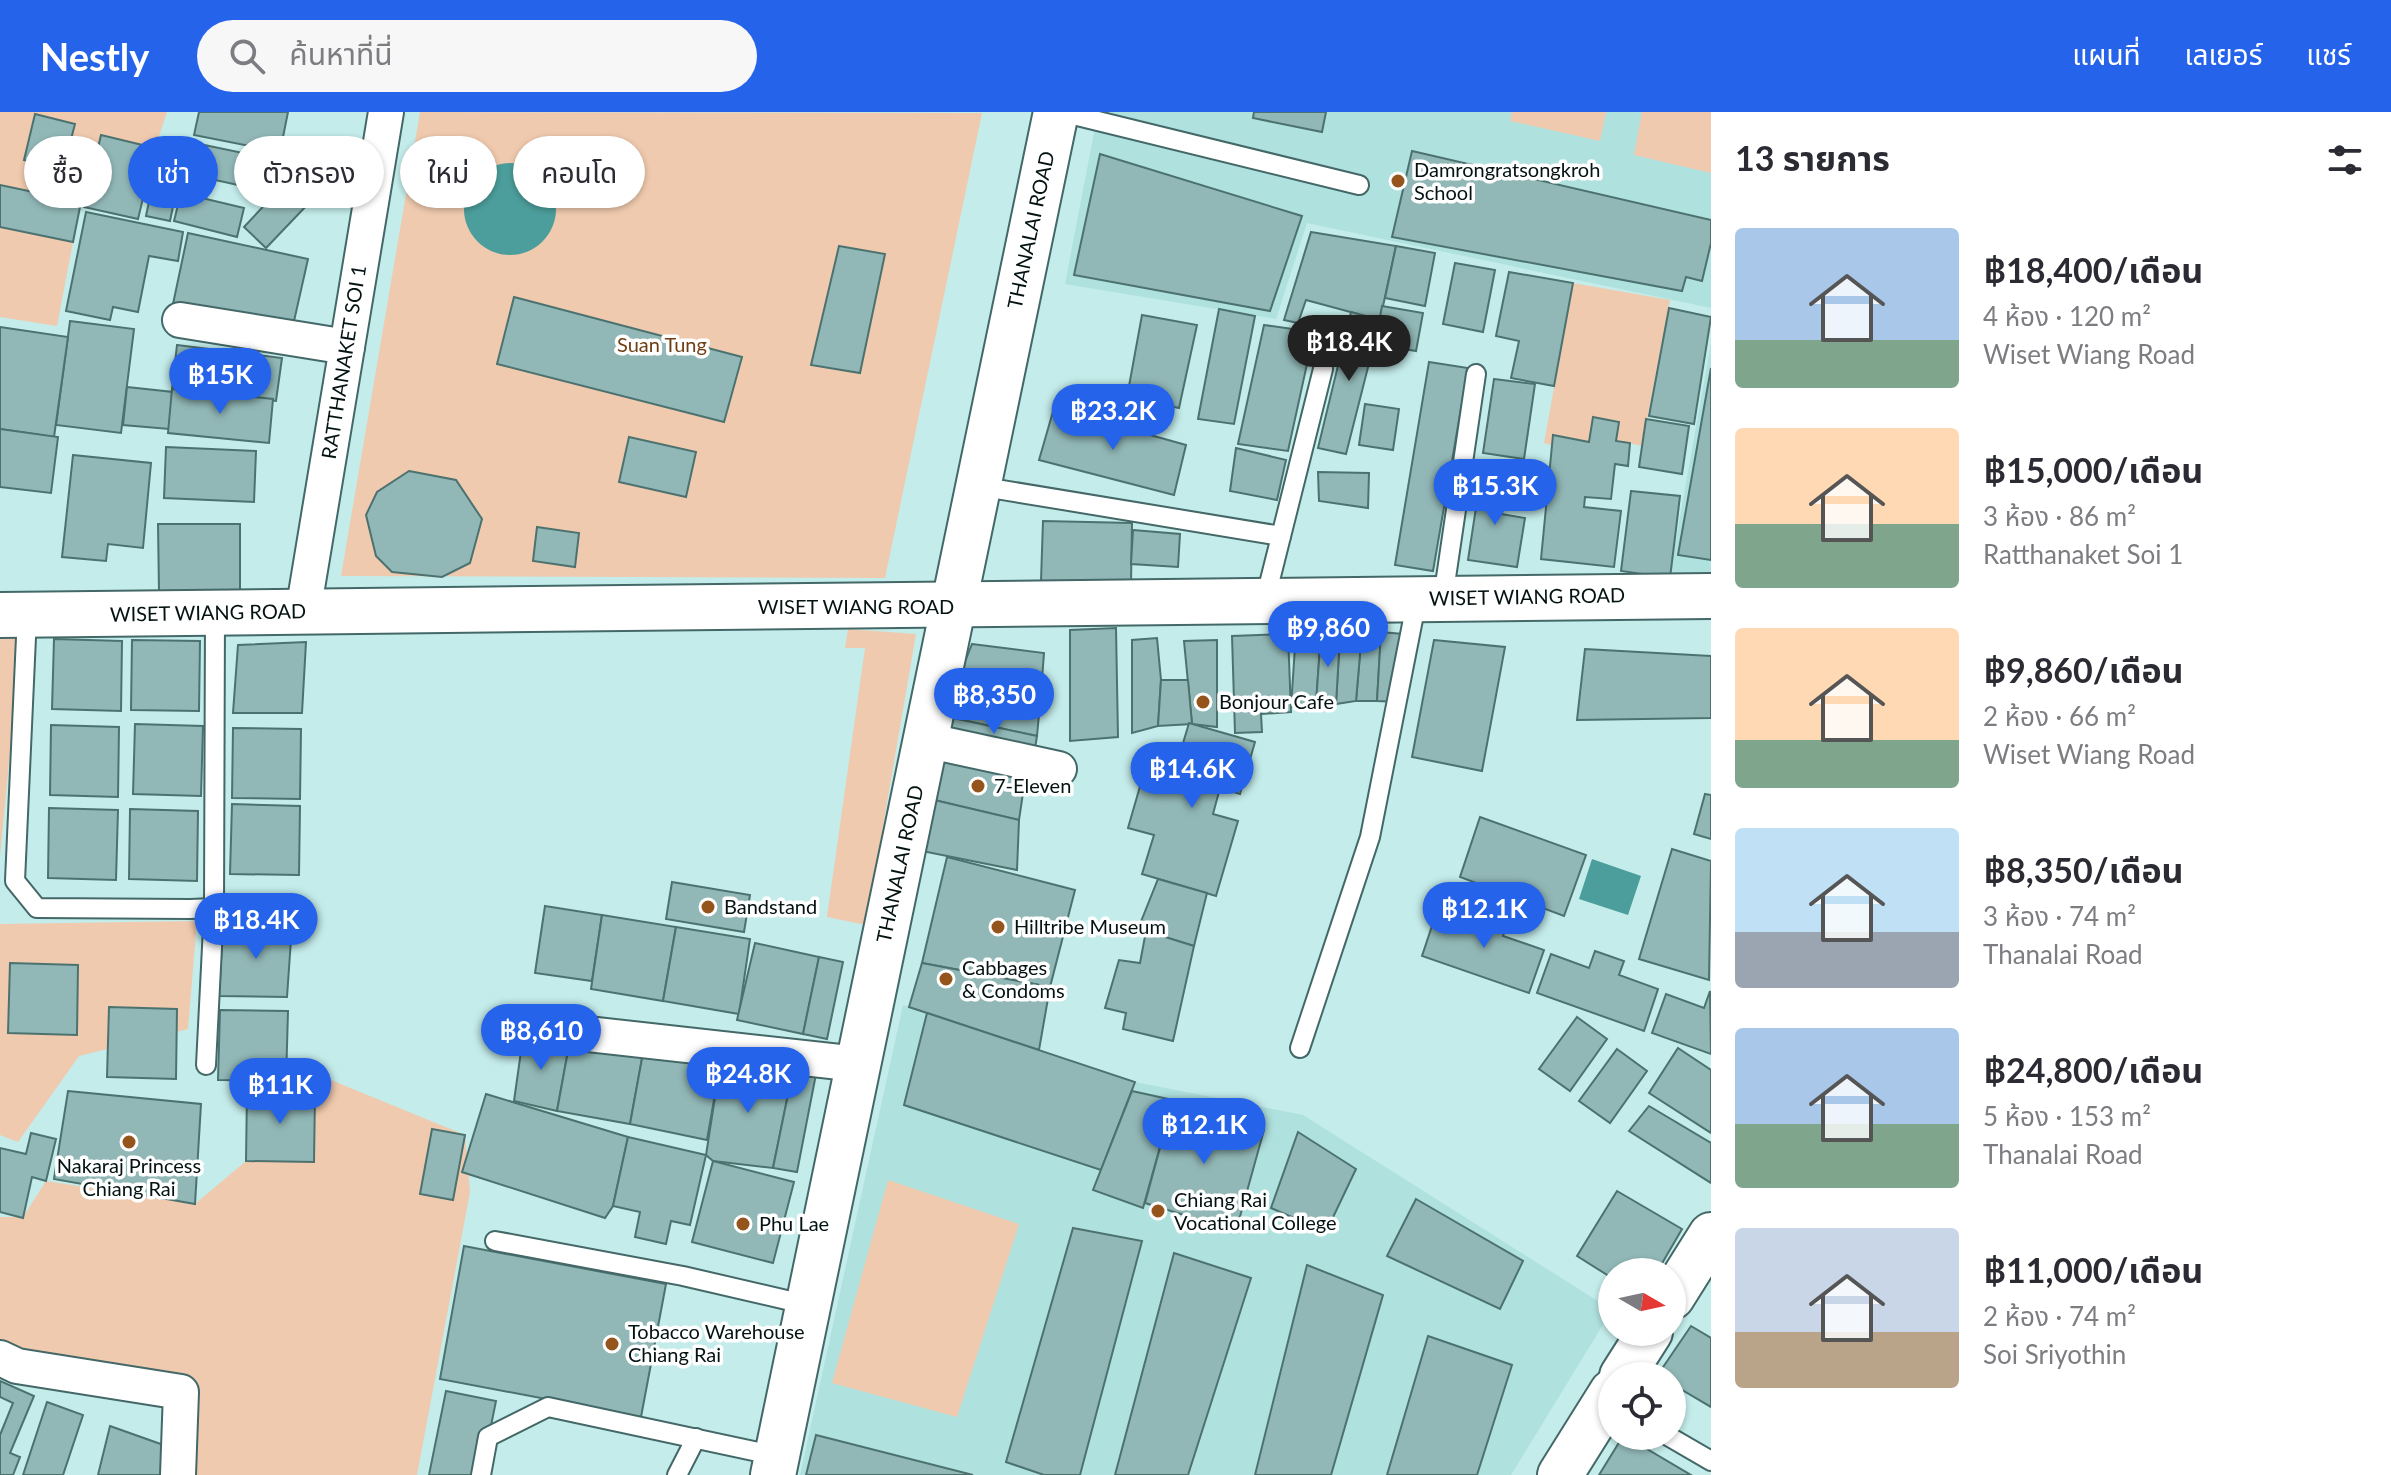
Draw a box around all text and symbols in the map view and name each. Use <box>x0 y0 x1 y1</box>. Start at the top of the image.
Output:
search box <box>197 20 757 92</box>
text: Nestly <box>40 33 149 79</box>
icon: search <box>225 34 269 78</box>
text: ค้นหาที่นี่ <box>289 35 393 71</box>
text: แผนที่ <box>2072 37 2141 71</box>
text: เลเยอร์ <box>2185 37 2262 71</box>
text: แชร์ <box>2306 37 2351 71</box>
chip: ซื้อ <box>24 136 112 208</box>
chip: เช่า <box>128 136 218 208</box>
chip: ตัวกรอง <box>234 136 384 208</box>
chip: ใหม่ <box>400 136 497 208</box>
chip: คอนโด <box>513 136 645 208</box>
text: 13 รายการ <box>1735 137 1890 178</box>
icon: filters <box>2323 138 2367 182</box>
street label: THANALAI ROAD <box>1002 149 1058 311</box>
place label: Damrongratsongkroh School <box>1414 157 1600 204</box>
marker: Damrongratsongkroh School <box>1389 172 1407 190</box>
text: ฿18,400/เดือน <box>1983 249 2203 290</box>
icon: home <box>1799 260 1895 356</box>
street label: RATTHANAKET SOI 1 <box>316 263 370 461</box>
text: 4 ห้อง · 120 m² <box>1983 300 2151 332</box>
pin: ฿18.4K <box>1284 315 1414 383</box>
text: ฿18.4K <box>1306 325 1392 357</box>
park label: Suan Tung <box>617 332 707 356</box>
text: Wiset Wiang Road <box>1983 338 2195 370</box>
pin: ฿15K <box>173 348 267 416</box>
text: ฿15K <box>187 358 253 390</box>
pin: ฿23.2K <box>1048 384 1178 452</box>
text: ฿23.2K <box>1070 394 1156 426</box>
text: ฿15,000/เดือน <box>1983 449 2203 490</box>
pin: ฿15.3K <box>1430 459 1560 527</box>
icon: home <box>1799 460 1895 556</box>
text: ฿15.3K <box>1452 469 1538 501</box>
text: 3 ห้อง · 86 m² <box>1983 500 2136 532</box>
text: Ratthanaket Soi 1 <box>1983 538 2183 570</box>
street label: WISET WIANG ROAD <box>1429 582 1625 610</box>
street label: WISET WIANG ROAD <box>758 594 954 618</box>
street label: WISET WIANG ROAD <box>110 598 306 626</box>
pin: ฿9,860 <box>1263 601 1393 669</box>
text: ฿9,860 <box>1286 611 1370 643</box>
text: ฿9,860/เดือน <box>1983 649 2184 690</box>
icon: home <box>1799 660 1895 756</box>
pin: ฿8,350 <box>929 668 1059 736</box>
text: ฿8,350 <box>952 678 1036 710</box>
place label: Bonjour Cafe <box>1219 689 1334 713</box>
marker: Bonjour Cafe <box>1194 693 1212 711</box>
text: 2 ห้อง · 66 m² <box>1983 700 2136 732</box>
text: Wiset Wiang Road <box>1983 738 2195 770</box>
pin: ฿14.6K <box>1127 742 1257 810</box>
text: ฿14.6K <box>1149 752 1235 784</box>
place label: 7-Eleven <box>994 773 1071 797</box>
marker: 7-Eleven <box>969 777 987 795</box>
street label: THANALAI ROAD <box>871 783 927 945</box>
text: ฿8,350/เดือน <box>1983 849 2184 890</box>
icon: home <box>1799 860 1895 956</box>
pin: ฿12.1K <box>1419 882 1549 950</box>
text: ฿12.1K <box>1441 892 1527 924</box>
pin: ฿18.4K <box>191 893 321 961</box>
place label: Bandstand <box>724 894 817 918</box>
marker: Bandstand <box>699 898 717 916</box>
text: 3 ห้อง · 74 m² <box>1983 900 2136 932</box>
text: ฿18.4K <box>213 903 299 935</box>
place label: Hilltribe Museum <box>1014 914 1166 938</box>
marker: Hilltribe Museum <box>989 918 1007 936</box>
text: Thanalai Road <box>1983 938 2143 970</box>
place label: Cabbages & Condoms <box>962 955 1065 1002</box>
marker: Cabbages & Condoms <box>937 970 955 988</box>
pin: ฿8,610 <box>476 1004 606 1072</box>
text: ฿8,610 <box>499 1014 583 1046</box>
pin: ฿24.8K <box>683 1047 813 1115</box>
text: ฿24,800/เดือน <box>1983 1049 2203 1090</box>
text: ฿24.8K <box>705 1057 791 1089</box>
pin: ฿11K <box>233 1058 327 1126</box>
icon: home <box>1799 1060 1895 1156</box>
text: ฿11K <box>247 1068 313 1100</box>
pin: ฿12.1K <box>1139 1098 1269 1166</box>
text: 5 ห้อง · 153 m² <box>1983 1100 2151 1132</box>
text: ฿12.1K <box>1161 1108 1247 1140</box>
marker: Nakaraj Princess Chiang Rai <box>120 1133 138 1151</box>
text: Thanalai Road <box>1983 1138 2143 1170</box>
place label: Nakaraj Princess Chiang Rai <box>57 1153 201 1200</box>
place label: Chiang Rai Vocational College <box>1174 1187 1337 1234</box>
marker: Chiang Rai Vocational College <box>1149 1202 1167 1220</box>
place label: Phu Lae <box>759 1211 829 1235</box>
marker: Phu Lae <box>734 1215 752 1233</box>
text: ฿11,000/เดือน <box>1983 1249 2203 1290</box>
north arrow <box>1598 1258 1686 1346</box>
map controls <box>1598 1258 1686 1450</box>
icon: home <box>1799 1260 1895 1356</box>
text: 2 ห้อง · 74 m² <box>1983 1300 2136 1332</box>
place label: Tobacco Warehouse Chiang Rai <box>628 1319 805 1366</box>
marker: Tobacco Warehouse Chiang Rai <box>603 1335 621 1353</box>
text: Soi Sriyothin <box>1983 1338 2126 1370</box>
button: locate <box>1598 1362 1686 1450</box>

